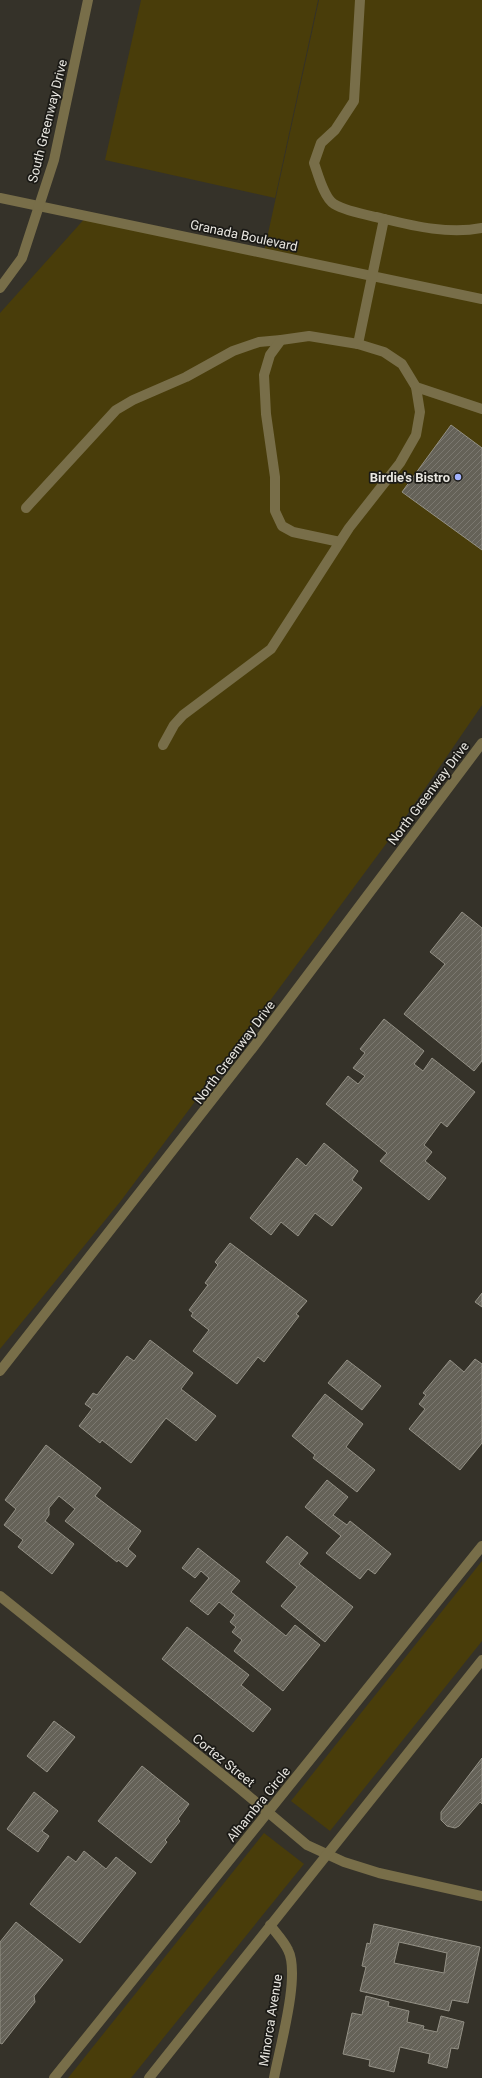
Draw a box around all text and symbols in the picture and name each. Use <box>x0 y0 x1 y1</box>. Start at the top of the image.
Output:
street label: South Greenway Drive <box>25 58 70 184</box>
street label: Granada Boulevard <box>189 217 299 254</box>
place label: Birdie's Bistro <box>370 470 450 485</box>
marker: Birdie's Bistro <box>453 472 463 482</box>
street label: North Greenway Drive <box>385 739 472 848</box>
street label: North Greenway Drive <box>191 998 278 1107</box>
street label: Cortez Street <box>190 1731 258 1790</box>
street label: Alhambra Circle <box>224 1764 293 1845</box>
street label: Minorca Avenue <box>256 1973 285 2067</box>

